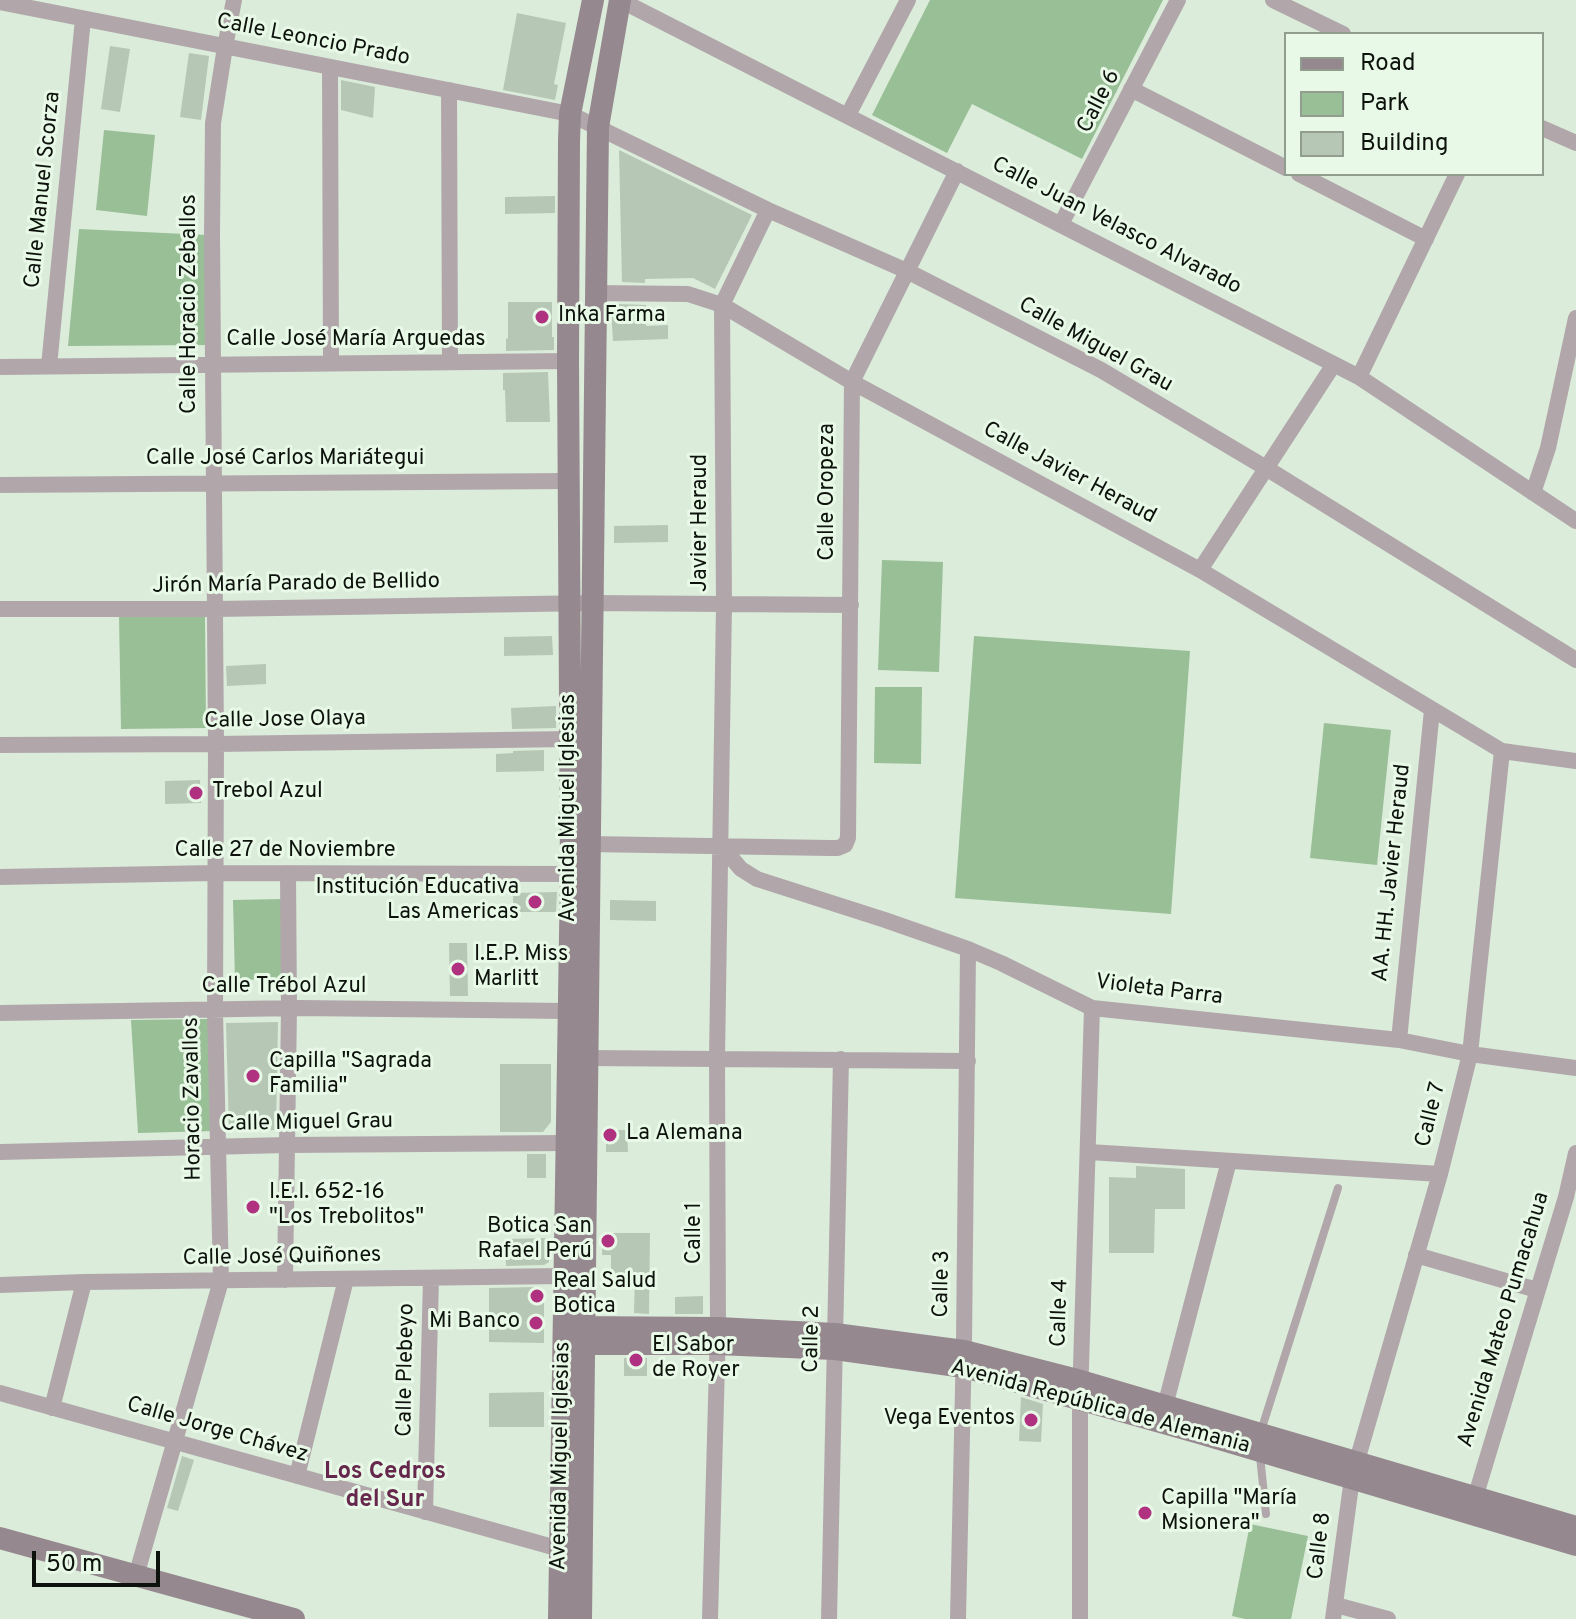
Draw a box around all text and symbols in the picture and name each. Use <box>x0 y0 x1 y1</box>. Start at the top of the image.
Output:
street label: Calle Leoncio Prado <box>214 9 412 73</box>
legend <box>1284 32 1544 176</box>
text: Road <box>1360 49 1416 79</box>
street label: Calle 6 <box>1073 66 1127 138</box>
text: Park <box>1360 89 1410 119</box>
street label: Calle Manuel Scorza <box>21 90 67 290</box>
text: Building <box>1360 129 1449 159</box>
street label: Calle Juan Velasco Alvarado <box>987 152 1245 302</box>
street label: Calle Horacio Zeballos <box>178 194 204 414</box>
street label: Calle Miguel Grau <box>1013 293 1177 399</box>
place label: Inka Farma <box>558 304 666 330</box>
marker: Inka Farma <box>533 308 551 326</box>
street label: Calle José María Arguedas <box>226 328 486 354</box>
street label: Calle Javier Heraud <box>978 417 1160 531</box>
street label: Calle Oropeza <box>816 423 842 561</box>
street label: Calle José Carlos Mariátegui <box>146 447 424 473</box>
street label: Javier Heraud <box>689 454 715 592</box>
street label: Jirón María Parado de Bellido <box>152 569 440 601</box>
street label: Avenida Miguel Iglesias <box>557 694 583 922</box>
street label: Calle Jose Olaya <box>204 706 366 736</box>
street label: AA. HH. Javier Heraud <box>1368 763 1418 983</box>
place label: Trebol Azul <box>212 780 323 806</box>
marker: Trebol Azul <box>187 784 205 802</box>
street label: Calle 27 de Noviembre <box>174 839 396 865</box>
place label: Institución Educativa Las Americas <box>315 876 519 928</box>
marker: Institución Educativa Las Americas <box>526 893 544 911</box>
place label: I.E.P. Miss Marlitt <box>474 943 568 994</box>
marker: I.E.P. Miss Marlitt <box>449 960 467 978</box>
street label: Violeta Parra <box>1094 970 1224 1012</box>
street label: Calle Trébol Azul <box>201 975 367 1001</box>
street label: Horacio Zavallos <box>179 1017 209 1181</box>
place label: Capilla "Sagrada Familia" <box>269 1050 432 1102</box>
marker: Capilla "Sagrada Familia" <box>244 1067 262 1085</box>
street label: Calle 7 <box>1411 1080 1453 1150</box>
street label: Calle Miguel Grau <box>221 1109 393 1139</box>
place label: La Alemana <box>626 1122 742 1148</box>
marker: La Alemana <box>601 1126 619 1144</box>
place label: I.E.I. 652-16 "Los Trebolitos" <box>269 1181 424 1232</box>
street label: Avenida Mateo Pumacahua <box>1454 1189 1556 1451</box>
marker: I.E.I. 652-16 "Los Trebolitos" <box>244 1198 262 1216</box>
street label: Calle 1 <box>683 1202 709 1264</box>
place label: Botica San Rafael Perú <box>477 1215 592 1266</box>
marker: Botica San Rafael Perú <box>599 1232 617 1250</box>
street label: Calle José Quiñones <box>182 1243 382 1273</box>
street label: Calle 3 <box>929 1250 957 1318</box>
place label: Real Salud Botica <box>553 1270 656 1322</box>
street label: Calle 4 <box>1047 1279 1075 1347</box>
marker: Real Salud Botica <box>528 1287 546 1305</box>
street label: Calle Plebeyo <box>393 1303 421 1437</box>
street label: Calle 2 <box>799 1305 827 1373</box>
place label: Mi Banco <box>429 1310 520 1336</box>
marker: Mi Banco <box>527 1314 545 1332</box>
place label: El Sabor de Royer <box>652 1334 740 1386</box>
street label: Avenida Miguel Iglesias <box>547 1341 577 1571</box>
marker: El Sabor de Royer <box>627 1351 645 1369</box>
street label: Avenida República de Alemania <box>948 1355 1252 1461</box>
street label: Calle Jorge Chávez <box>123 1392 311 1470</box>
place label: Vega Eventos <box>883 1407 1015 1433</box>
marker: Vega Eventos <box>1022 1411 1040 1429</box>
district label: Los Cedros del Sur <box>324 1459 446 1515</box>
place label: Capilla "María Msionera" <box>1161 1487 1297 1538</box>
marker: Capilla "María Msionera" <box>1136 1504 1154 1522</box>
street label: Calle 8 <box>1304 1511 1338 1581</box>
scale bar <box>36 1535 164 1585</box>
text: 50 m <box>46 1550 102 1580</box>

